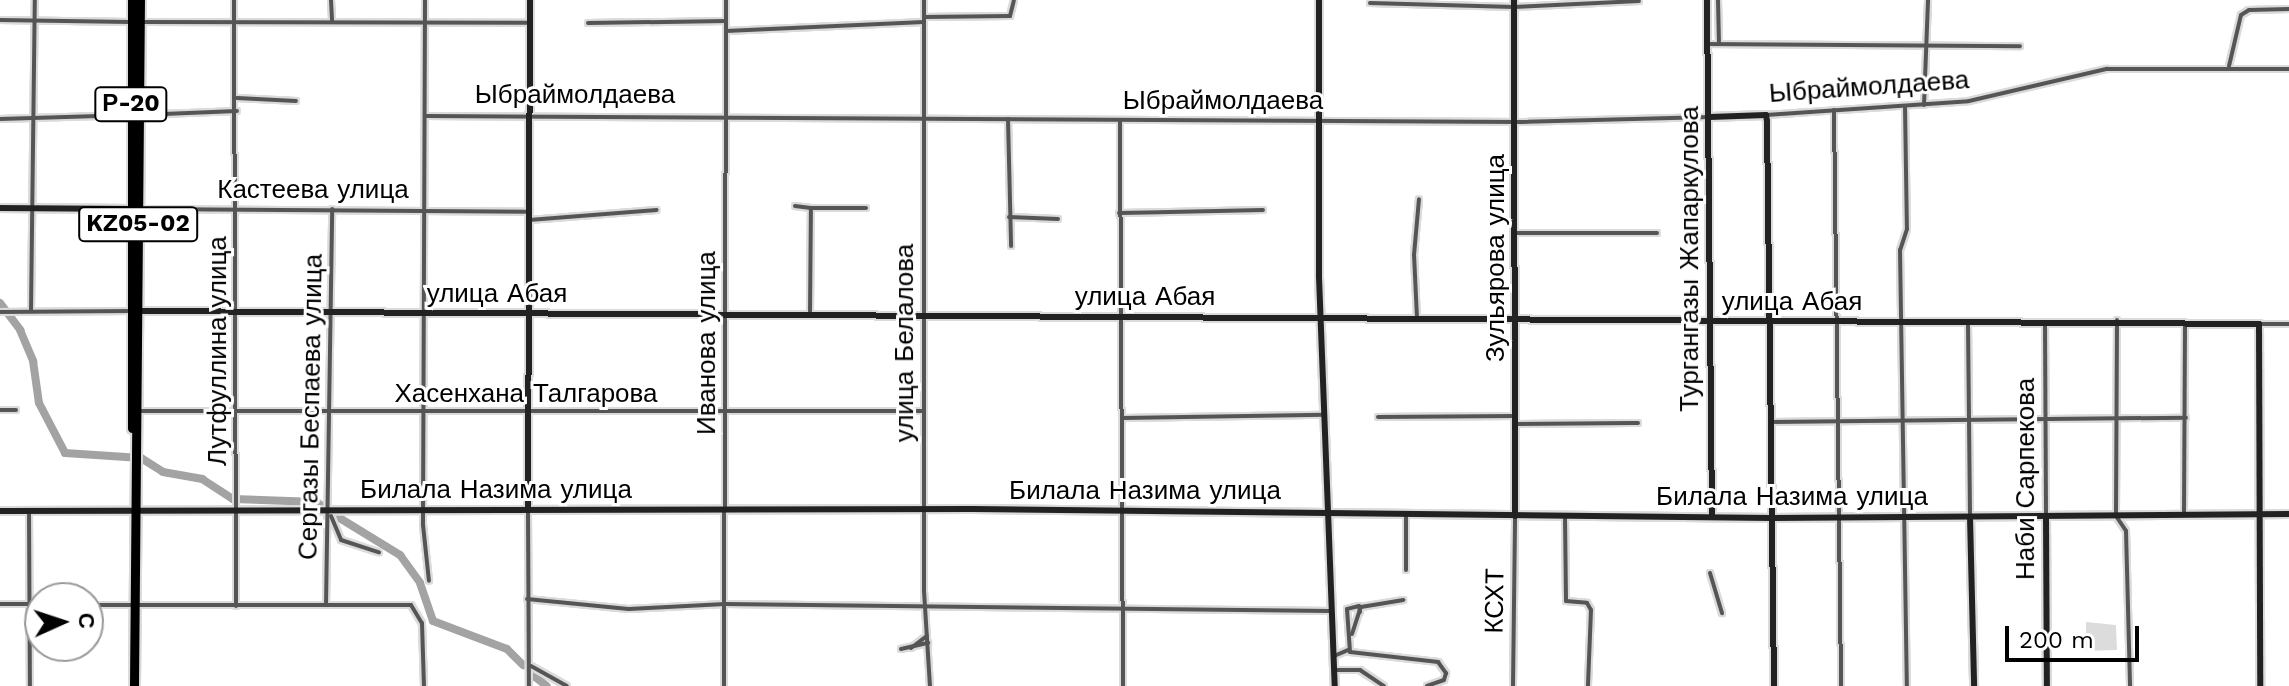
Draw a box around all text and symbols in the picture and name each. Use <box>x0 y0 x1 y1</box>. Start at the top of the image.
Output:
street label: Ыбраймолдаева <box>1768 64 1970 110</box>
street label: Ыбраймолдаева <box>475 79 675 111</box>
road number: Р-20 <box>93 84 169 124</box>
street label: Ыбраймолдаева <box>1123 85 1323 117</box>
street label: Тургангазы Жапаркулова <box>1674 106 1706 412</box>
street label: Зульярова улица <box>1480 154 1512 362</box>
street label: Кастеева улица <box>217 174 409 206</box>
road number: KZ05-02 <box>78 204 198 244</box>
street label: Лутфуллина улица <box>202 236 234 466</box>
street label: улица Белалова <box>889 244 921 442</box>
street label: Иванова улица <box>691 251 723 435</box>
street label: Сергазы Беспаева улица <box>293 254 329 560</box>
street label: улица Абая <box>427 278 567 310</box>
street label: улица Абая <box>1075 281 1215 313</box>
street label: улица Абая <box>1722 286 1862 318</box>
street label: Хасенхана Талгарова <box>394 378 658 410</box>
street label: Наби Сарпекова <box>2010 378 2042 580</box>
street label: Билала Назима улица <box>360 474 632 506</box>
street label: Билала Назима улица <box>1009 475 1281 507</box>
street label: Билала Назима улица <box>1656 481 1928 513</box>
street label: КСХТ <box>1479 568 1511 634</box>
north arrow <box>24 582 104 662</box>
scale bar <box>2009 610 2143 660</box>
text: С <box>74 612 99 629</box>
text: 200 m <box>2019 626 2094 654</box>

